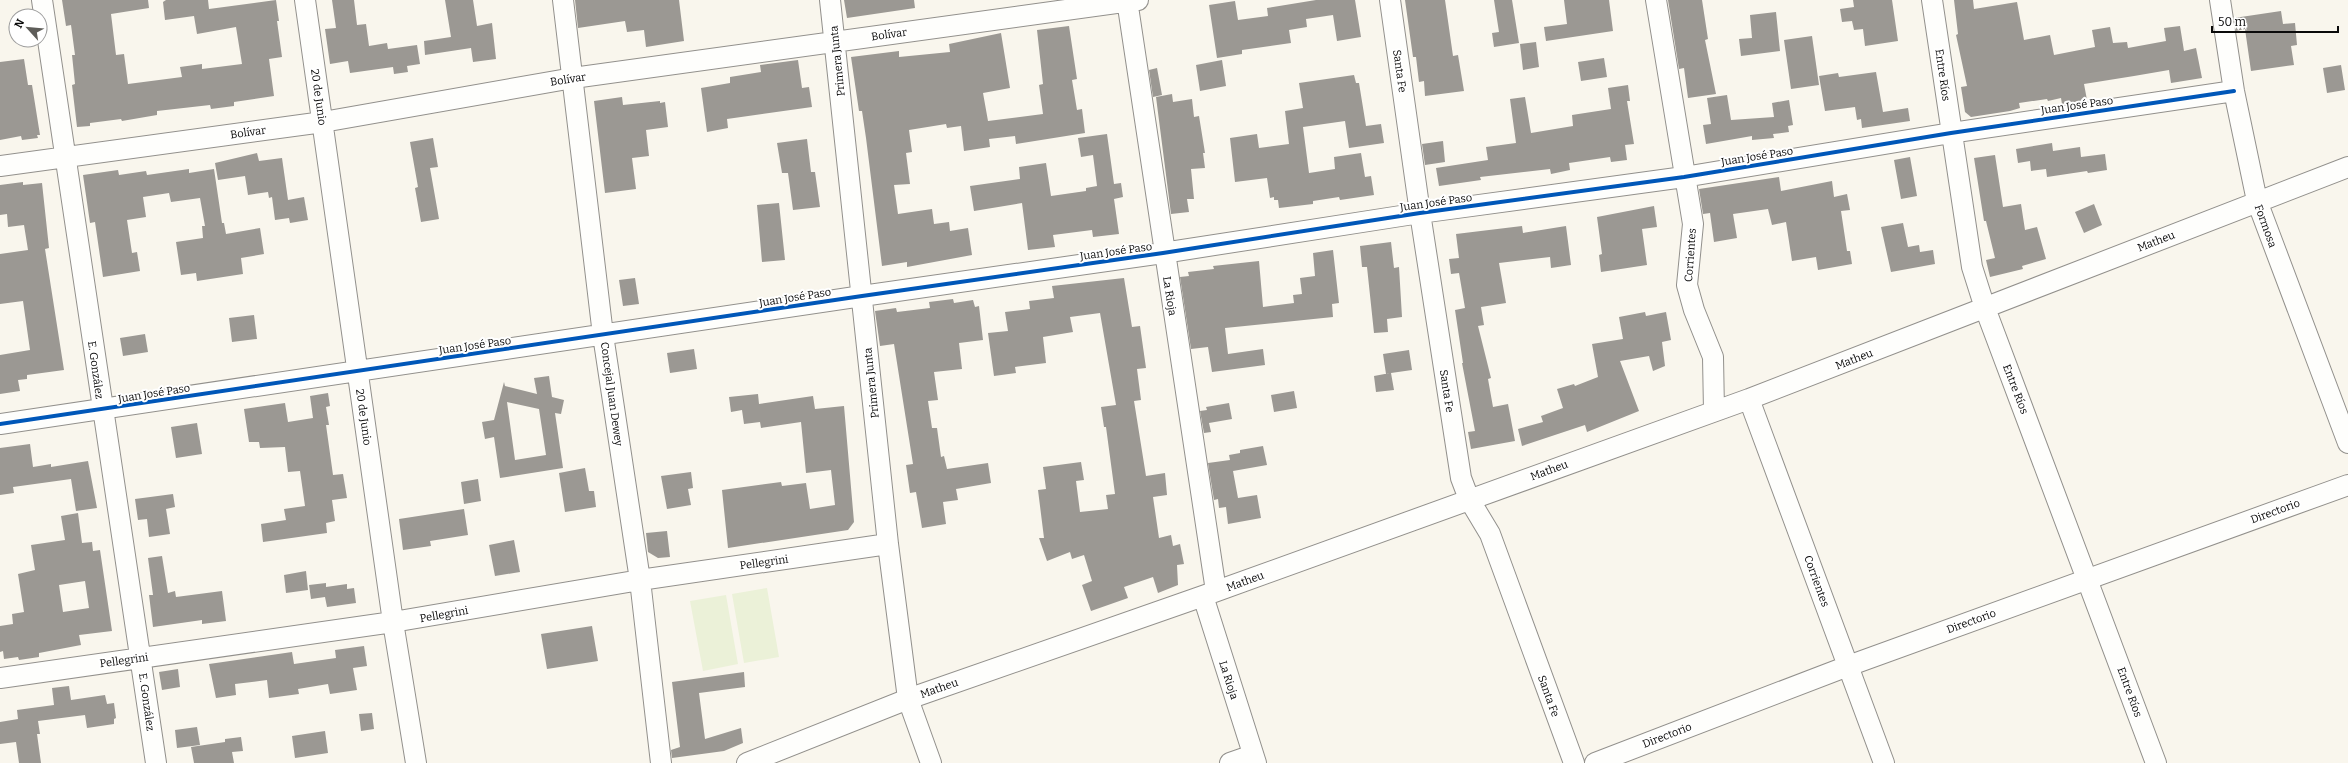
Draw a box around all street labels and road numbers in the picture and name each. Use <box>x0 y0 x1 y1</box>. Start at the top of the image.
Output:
street label: Primera Junta <box>827 25 848 97</box>
street label: Bolívar <box>870 26 908 43</box>
street label: Entre Ríos <box>1932 48 1953 102</box>
street label: Santa Fe <box>1390 49 1409 93</box>
street label: 20 de Junio <box>308 68 329 126</box>
street label: Bolívar <box>549 70 587 89</box>
street label: Juan José Paso <box>2039 94 2114 117</box>
street label: Bolívar <box>229 124 267 141</box>
street label: Juan José Paso <box>1719 144 1794 169</box>
street label: Juan José Paso <box>1398 191 1473 214</box>
street label: Formosa <box>2252 203 2279 249</box>
street label: Corrientes <box>1682 228 1699 282</box>
street label: Matheu <box>2136 228 2177 255</box>
street label: Juan José Paso <box>1078 240 1153 263</box>
street label: La Rioja <box>1160 275 1179 317</box>
street label: Juan José Paso <box>757 285 832 310</box>
street label: Juan José Paso <box>437 334 512 357</box>
street label: E. González <box>85 340 106 400</box>
street label: Concejal Juan Dewey <box>598 341 625 447</box>
street label: Matheu <box>1834 346 1875 373</box>
street label: Primera Junta <box>861 347 882 419</box>
street label: Entre Ríos <box>2000 362 2031 416</box>
street label: Santa Fe <box>1437 369 1456 413</box>
street label: Juan José Paso <box>116 381 191 406</box>
street label: 20 de Junio <box>353 388 374 446</box>
street label: Matheu <box>1529 458 1570 483</box>
street label: Directorio <box>2249 497 2302 526</box>
street label: Pellegrini <box>739 553 790 572</box>
street label: Corrientes <box>1801 554 1832 609</box>
street label: Matheu <box>1225 569 1266 594</box>
street label: Pellegrini <box>419 604 470 625</box>
street label: Directorio <box>1945 607 1998 636</box>
street label: Pellegrini <box>99 651 150 670</box>
street label: La Rioja <box>1216 659 1241 701</box>
street label: Entre Ríos <box>2114 665 2145 719</box>
street label: E. González <box>136 672 157 732</box>
street label: Santa Fe <box>1535 674 1562 719</box>
street label: Matheu <box>919 676 960 701</box>
street label: Directorio <box>1641 720 1694 751</box>

